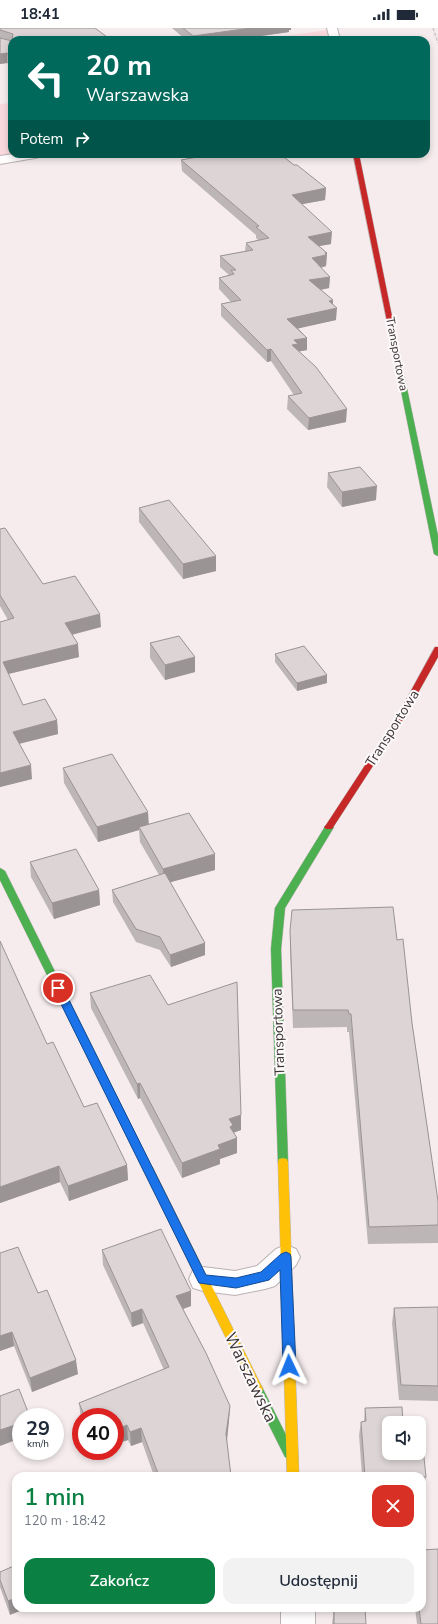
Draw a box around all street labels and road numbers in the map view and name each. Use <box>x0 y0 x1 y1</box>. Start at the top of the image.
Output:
street label: Transportowa <box>382 316 412 392</box>
street label: Transportowa <box>361 686 424 770</box>
street label: Transportowa <box>267 988 290 1076</box>
street label: Warszawska <box>219 1328 282 1426</box>

